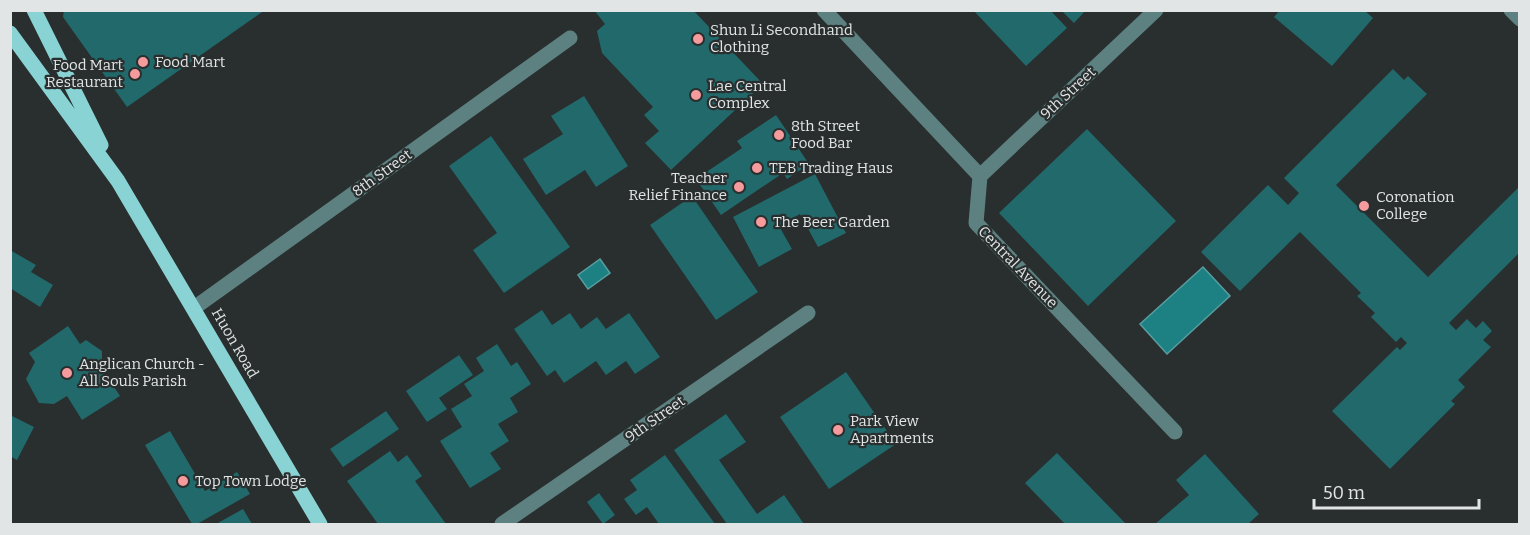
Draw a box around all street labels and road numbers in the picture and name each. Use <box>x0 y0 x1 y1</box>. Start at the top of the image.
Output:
street label: 9th Street <box>1037 63 1100 123</box>
street label: 8th Street <box>349 145 416 201</box>
street label: Central Avenue <box>974 222 1062 312</box>
street label: Huon Road <box>208 305 262 381</box>
street label: 9th Street <box>622 392 689 446</box>

